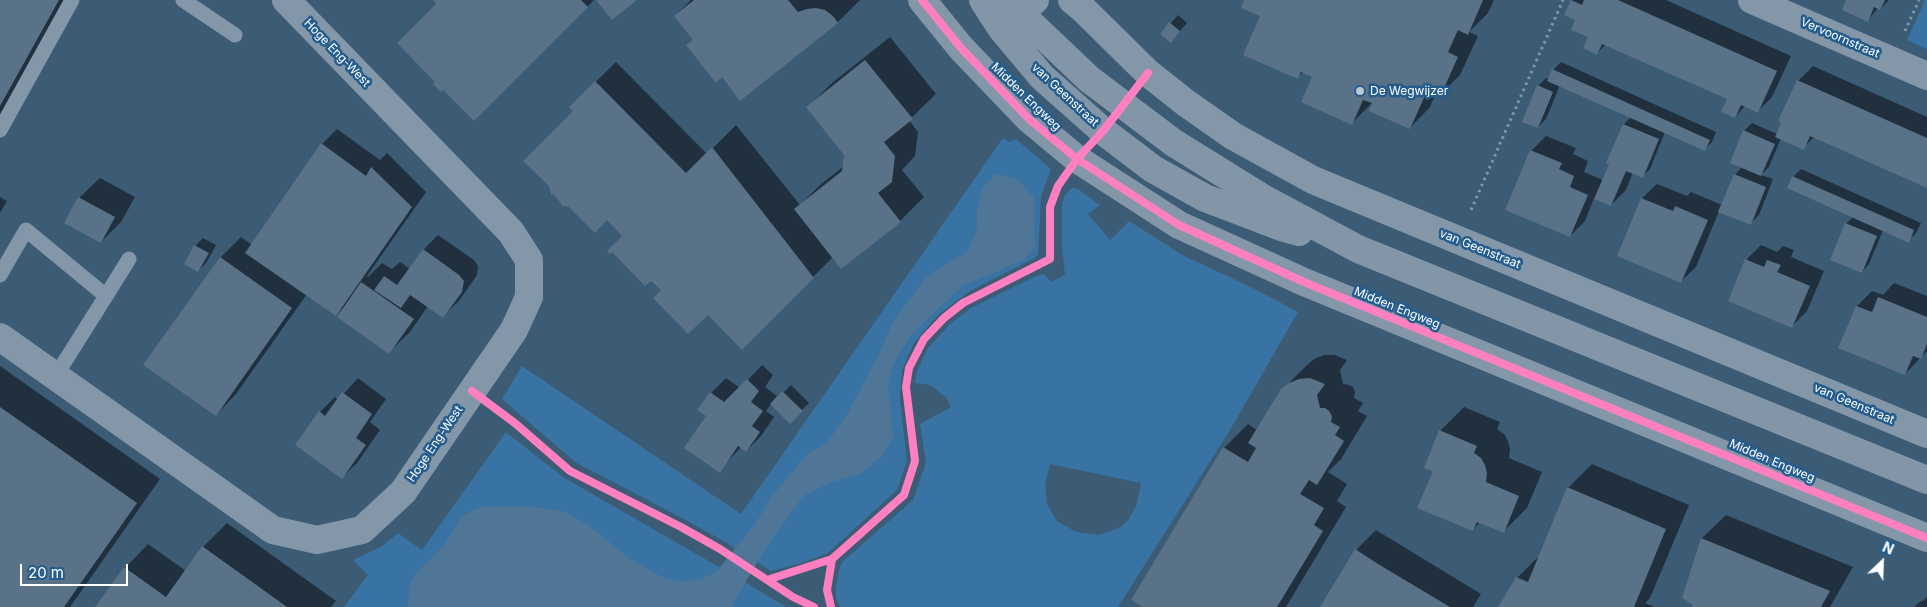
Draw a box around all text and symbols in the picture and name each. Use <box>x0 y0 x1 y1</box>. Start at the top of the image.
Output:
street label: Vervoornstraat <box>1798 15 1882 61</box>
street label: Hoge Eng-West <box>301 16 373 90</box>
street label: Midden Engweg <box>988 60 1064 134</box>
street label: van Geenstraat <box>1029 60 1101 130</box>
place label: De Wegwijzer <box>1370 84 1448 98</box>
marker: De Wegwijzer <box>1354 85 1366 97</box>
street label: van Geenstraat <box>1437 226 1523 272</box>
street label: Midden Engweg <box>1352 284 1442 332</box>
street label: van Geenstraat <box>1812 381 1896 427</box>
street label: Hoge Eng-West <box>404 403 466 485</box>
street label: Midden Engweg <box>1727 436 1817 486</box>
north arrow <box>1857 537 1907 587</box>
text: N <box>1880 538 1897 558</box>
scale bar <box>22 554 130 586</box>
text: 20 m <box>28 563 64 582</box>

